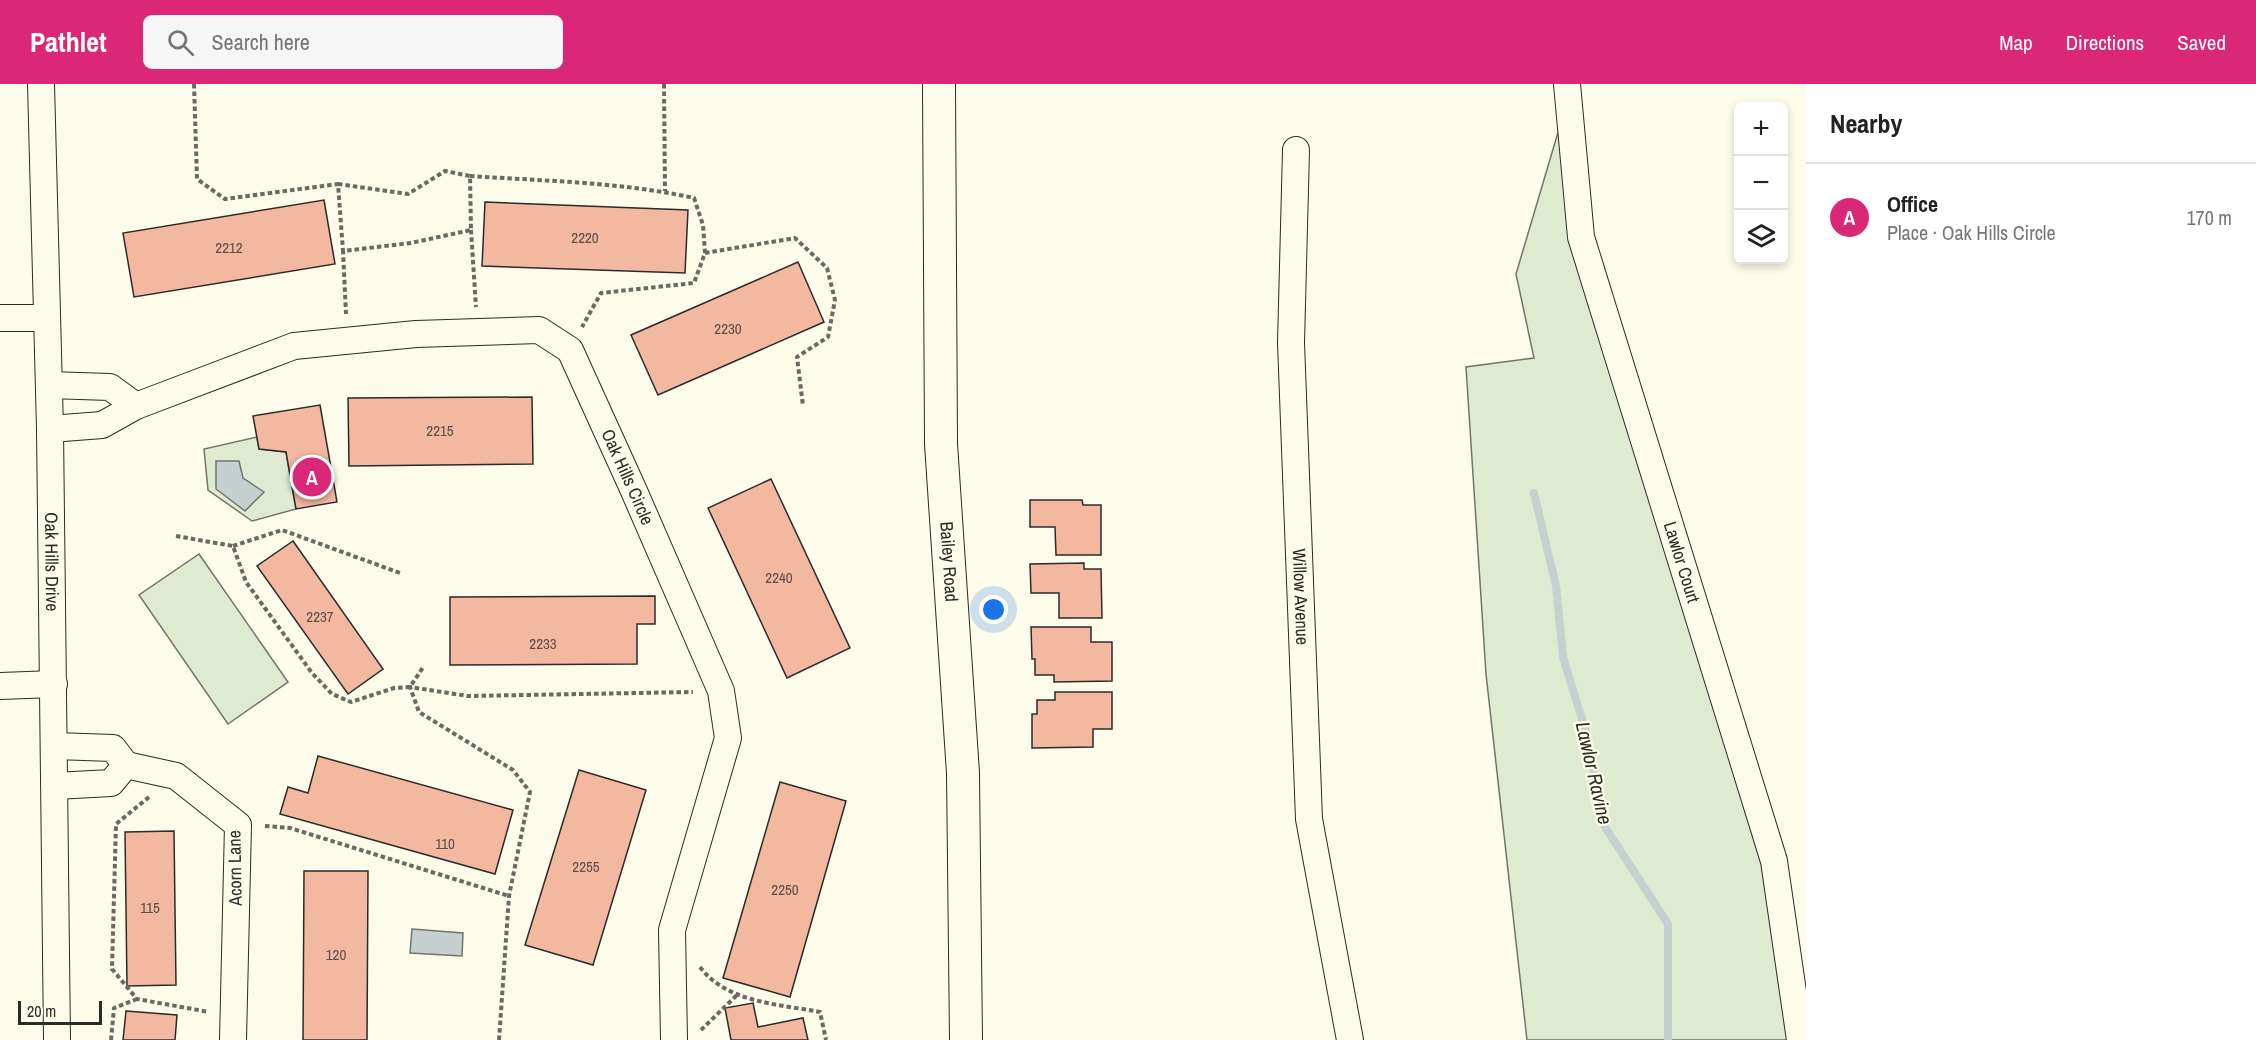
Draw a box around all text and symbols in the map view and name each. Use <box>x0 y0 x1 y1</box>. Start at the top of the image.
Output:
search box <box>143 15 563 69</box>
text: Pathlet <box>30 23 107 61</box>
icon: search <box>164 26 197 59</box>
text: Search here <box>212 27 310 57</box>
text: Map <box>1999 28 2033 57</box>
text: Directions <box>2066 28 2144 57</box>
text: Saved <box>2177 28 2226 57</box>
map controls <box>1734 102 1788 264</box>
button: + <box>1734 102 1788 156</box>
text: Nearby <box>1830 106 1902 141</box>
button: − <box>1734 156 1788 210</box>
text: Office <box>1887 189 1938 219</box>
text: A <box>1844 204 1855 231</box>
text: 170 m <box>2186 204 2232 231</box>
button: layers <box>1734 210 1788 264</box>
text: Place · Oak Hills Circle <box>1887 219 2056 246</box>
house number: 2220 <box>571 227 599 248</box>
house number: 2212 <box>215 237 243 258</box>
house number: 2230 <box>714 318 742 339</box>
house number: 2215 <box>426 420 454 441</box>
street label: Oak Hills Circle <box>596 425 660 529</box>
pin: A <box>292 454 332 500</box>
street label: Oak Hills Drive <box>39 512 65 612</box>
street label: Lawlor Court <box>1658 518 1706 606</box>
street label: Bailey Road <box>934 521 965 603</box>
street label: Willow Avenue <box>1287 548 1315 646</box>
house number: 2240 <box>765 567 793 588</box>
your location <box>979 595 1008 624</box>
house number: 2237 <box>306 606 334 627</box>
house number: 2233 <box>529 633 557 654</box>
water label: Lawlor Ravine <box>1570 719 1619 827</box>
street label: Acorn Lane <box>221 830 248 907</box>
house number: 110 <box>435 833 455 854</box>
house number: 2255 <box>572 856 600 877</box>
house number: 2250 <box>771 879 799 900</box>
house number: 115 <box>140 897 160 918</box>
house number: 120 <box>326 944 346 965</box>
scale bar <box>18 998 102 1026</box>
text: 20 m <box>27 1000 56 1022</box>

